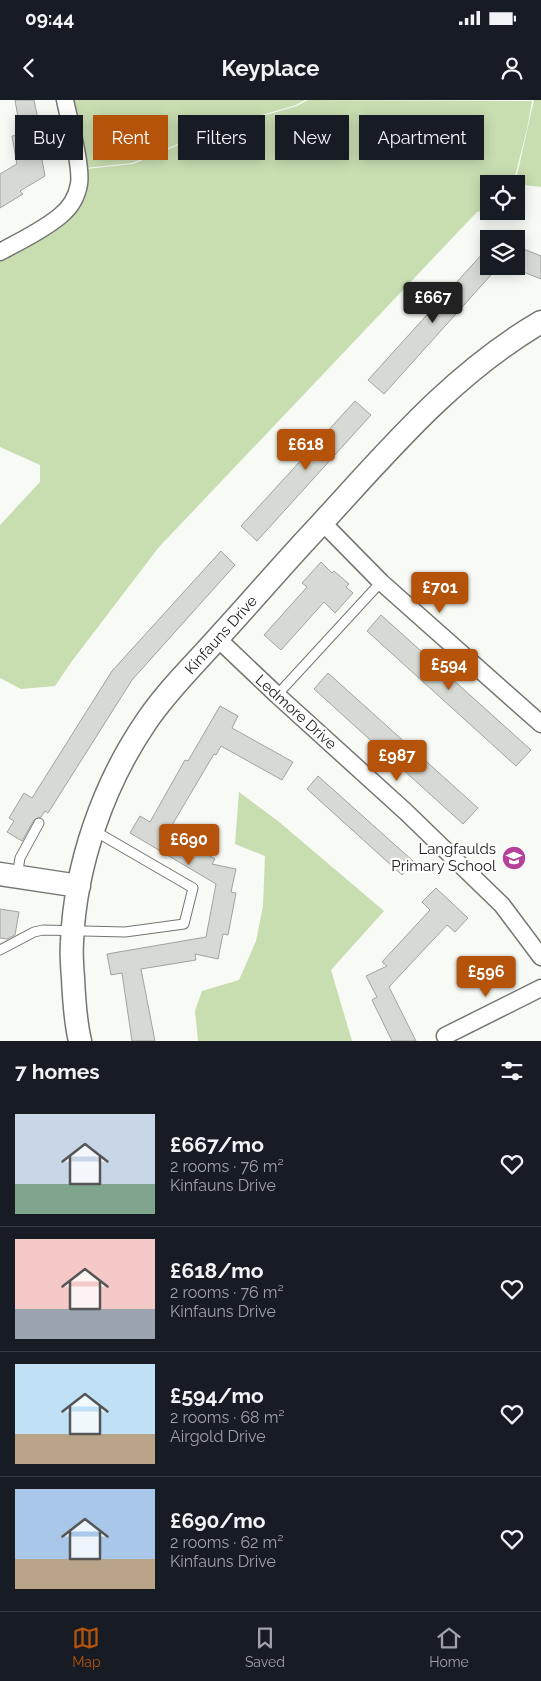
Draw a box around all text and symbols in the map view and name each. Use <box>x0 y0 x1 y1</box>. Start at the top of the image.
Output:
text: 09:44 <box>25 7 74 29</box>
icon: back <box>15 54 43 82</box>
icon: person <box>498 54 526 82</box>
text: Keyplace <box>222 55 319 81</box>
chip: Buy <box>15 115 83 160</box>
chip: Rent <box>93 115 168 160</box>
chip: Filters <box>178 115 265 160</box>
chip: New <box>275 115 349 160</box>
chip: Apartment <box>359 115 484 160</box>
map controls <box>480 175 525 275</box>
button: locate <box>480 175 525 220</box>
button: layers <box>480 230 525 275</box>
pin: £667 <box>403 282 463 324</box>
text: £667 <box>414 288 452 307</box>
pin: £618 <box>276 428 336 471</box>
text: £618 <box>288 435 324 454</box>
pin: £701 <box>410 572 470 614</box>
text: £701 <box>422 578 458 597</box>
street label: Kinfauns Drive <box>181 592 261 678</box>
pin: £594 <box>419 648 479 691</box>
text: £594 <box>431 655 467 674</box>
street label: Ledmore Drive <box>252 671 340 753</box>
pin: £987 <box>367 740 427 782</box>
text: £987 <box>379 746 415 765</box>
pin: £690 <box>159 824 219 866</box>
text: £690 <box>170 830 208 849</box>
place label: Langfaulds Primary School <box>391 840 497 875</box>
school or university icon: Langfaulds Primary School <box>501 845 527 871</box>
pin: £596 <box>456 956 516 998</box>
text: £596 <box>468 962 504 981</box>
icon: filters <box>498 1057 526 1085</box>
text: 7 homes <box>15 1059 100 1084</box>
text: £667/mo <box>170 1132 264 1157</box>
icon: home <box>55 1134 115 1194</box>
icon: heart <box>498 1150 526 1178</box>
text: 2 rooms · 76 m² <box>170 1157 284 1176</box>
text: Kinfauns Drive <box>170 1176 276 1195</box>
text: £618/mo <box>170 1258 264 1283</box>
icon: home <box>55 1259 115 1319</box>
icon: heart <box>498 1275 526 1303</box>
text: 2 rooms · 76 m² <box>170 1283 284 1302</box>
text: Kinfauns Drive <box>170 1302 276 1321</box>
text: £594/mo <box>170 1383 264 1408</box>
icon: home <box>55 1384 115 1444</box>
icon: heart <box>498 1400 526 1428</box>
text: 2 rooms · 68 m² <box>170 1408 285 1427</box>
text: Airgold Drive <box>170 1427 266 1446</box>
text: £690/mo <box>170 1508 266 1533</box>
icon: home <box>55 1509 115 1569</box>
icon: heart <box>498 1525 526 1553</box>
text: 2 rooms · 62 m² <box>170 1533 283 1552</box>
text: Kinfauns Drive <box>170 1552 276 1571</box>
tab: Map <box>72 1624 101 1670</box>
tab: Saved <box>245 1624 285 1670</box>
tab: Home <box>429 1624 469 1670</box>

